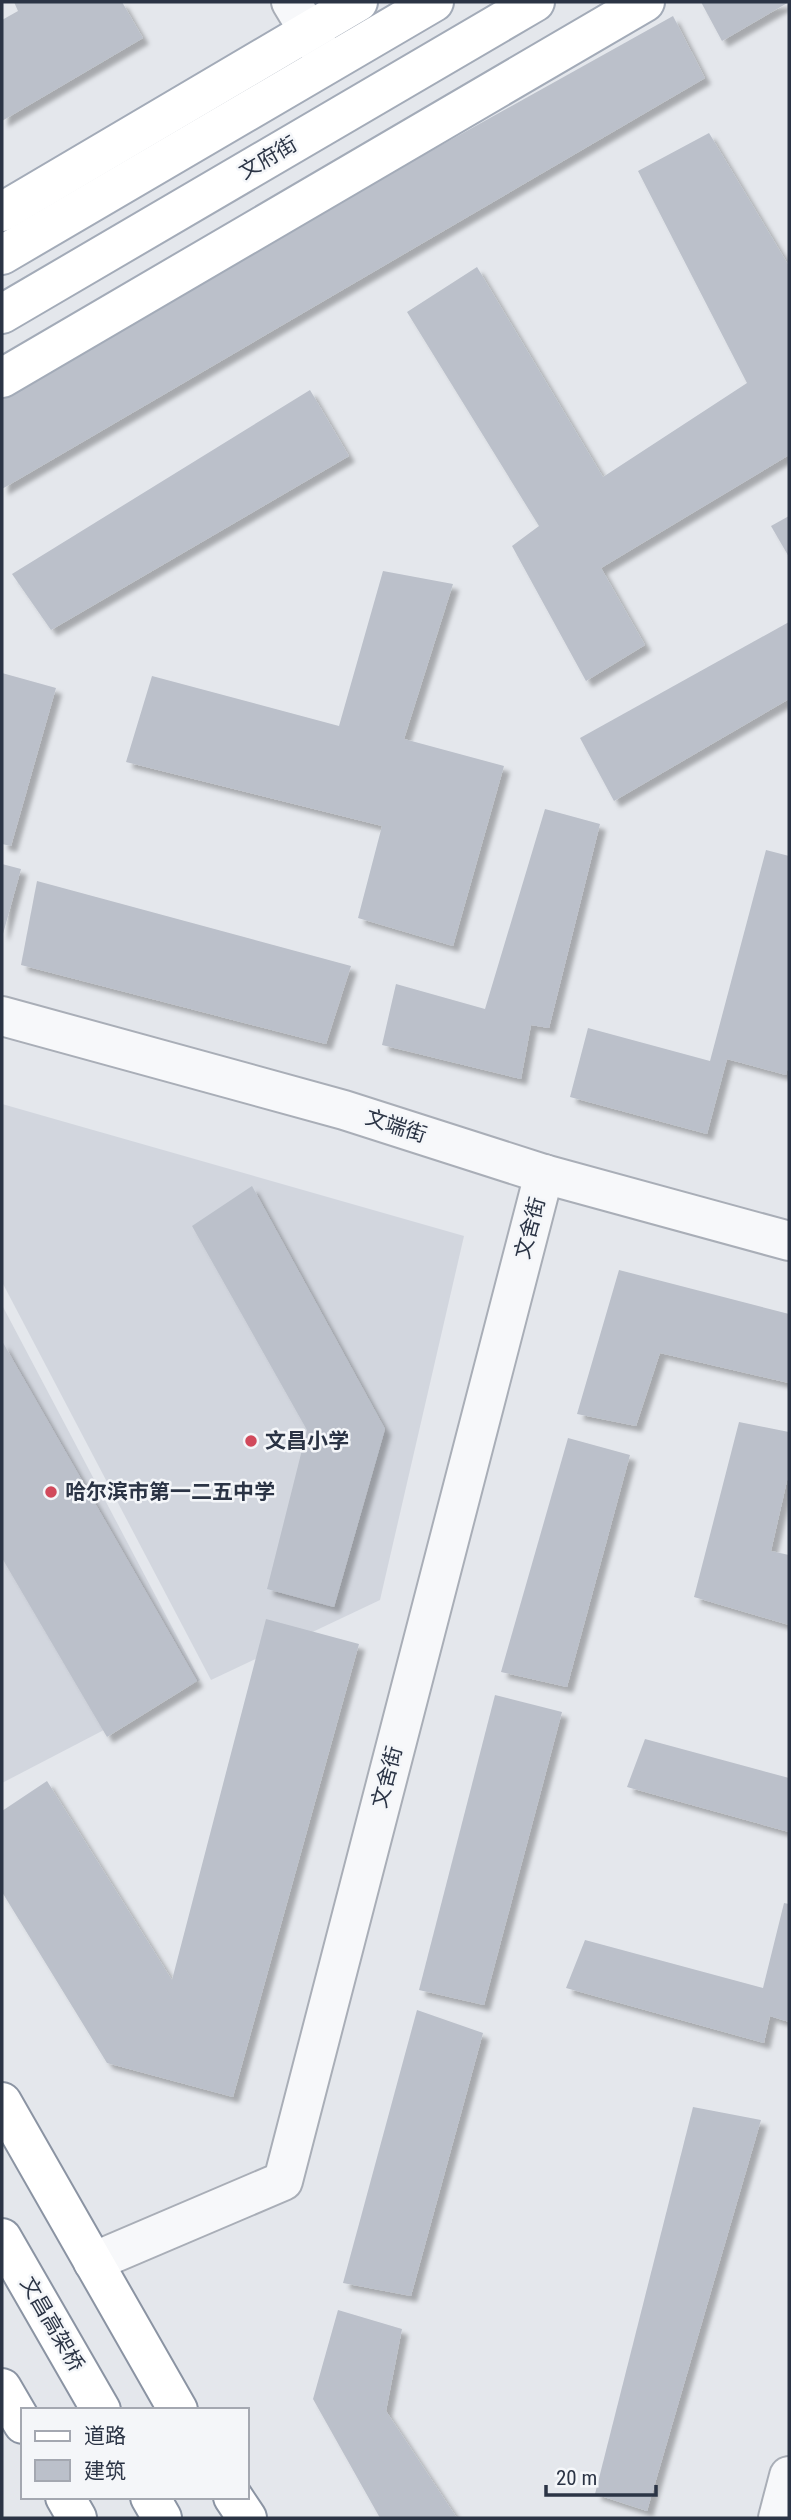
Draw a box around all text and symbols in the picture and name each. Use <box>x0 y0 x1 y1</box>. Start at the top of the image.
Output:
street label: 文府街 <box>235 132 301 184</box>
street label: 文端街 <box>362 1105 430 1147</box>
street label: 文舍街 <box>510 1194 550 1262</box>
place label: 文昌小学 <box>265 1429 349 1453</box>
marker: 文昌小学 <box>243 1433 259 1449</box>
place label: 哈尔滨市第一二五中学 <box>65 1480 275 1504</box>
marker: 哈尔滨市第一二五中学 <box>43 1484 59 1500</box>
street label: 文舍街 <box>367 1743 407 1811</box>
street label: 文昌高架桥 <box>15 2273 89 2375</box>
legend <box>21 2408 248 2499</box>
text: 道路 <box>84 2424 126 2448</box>
scale bar <box>546 2454 656 2498</box>
text: 建筑 <box>84 2459 126 2483</box>
text: 20 m <box>556 2466 597 2490</box>

